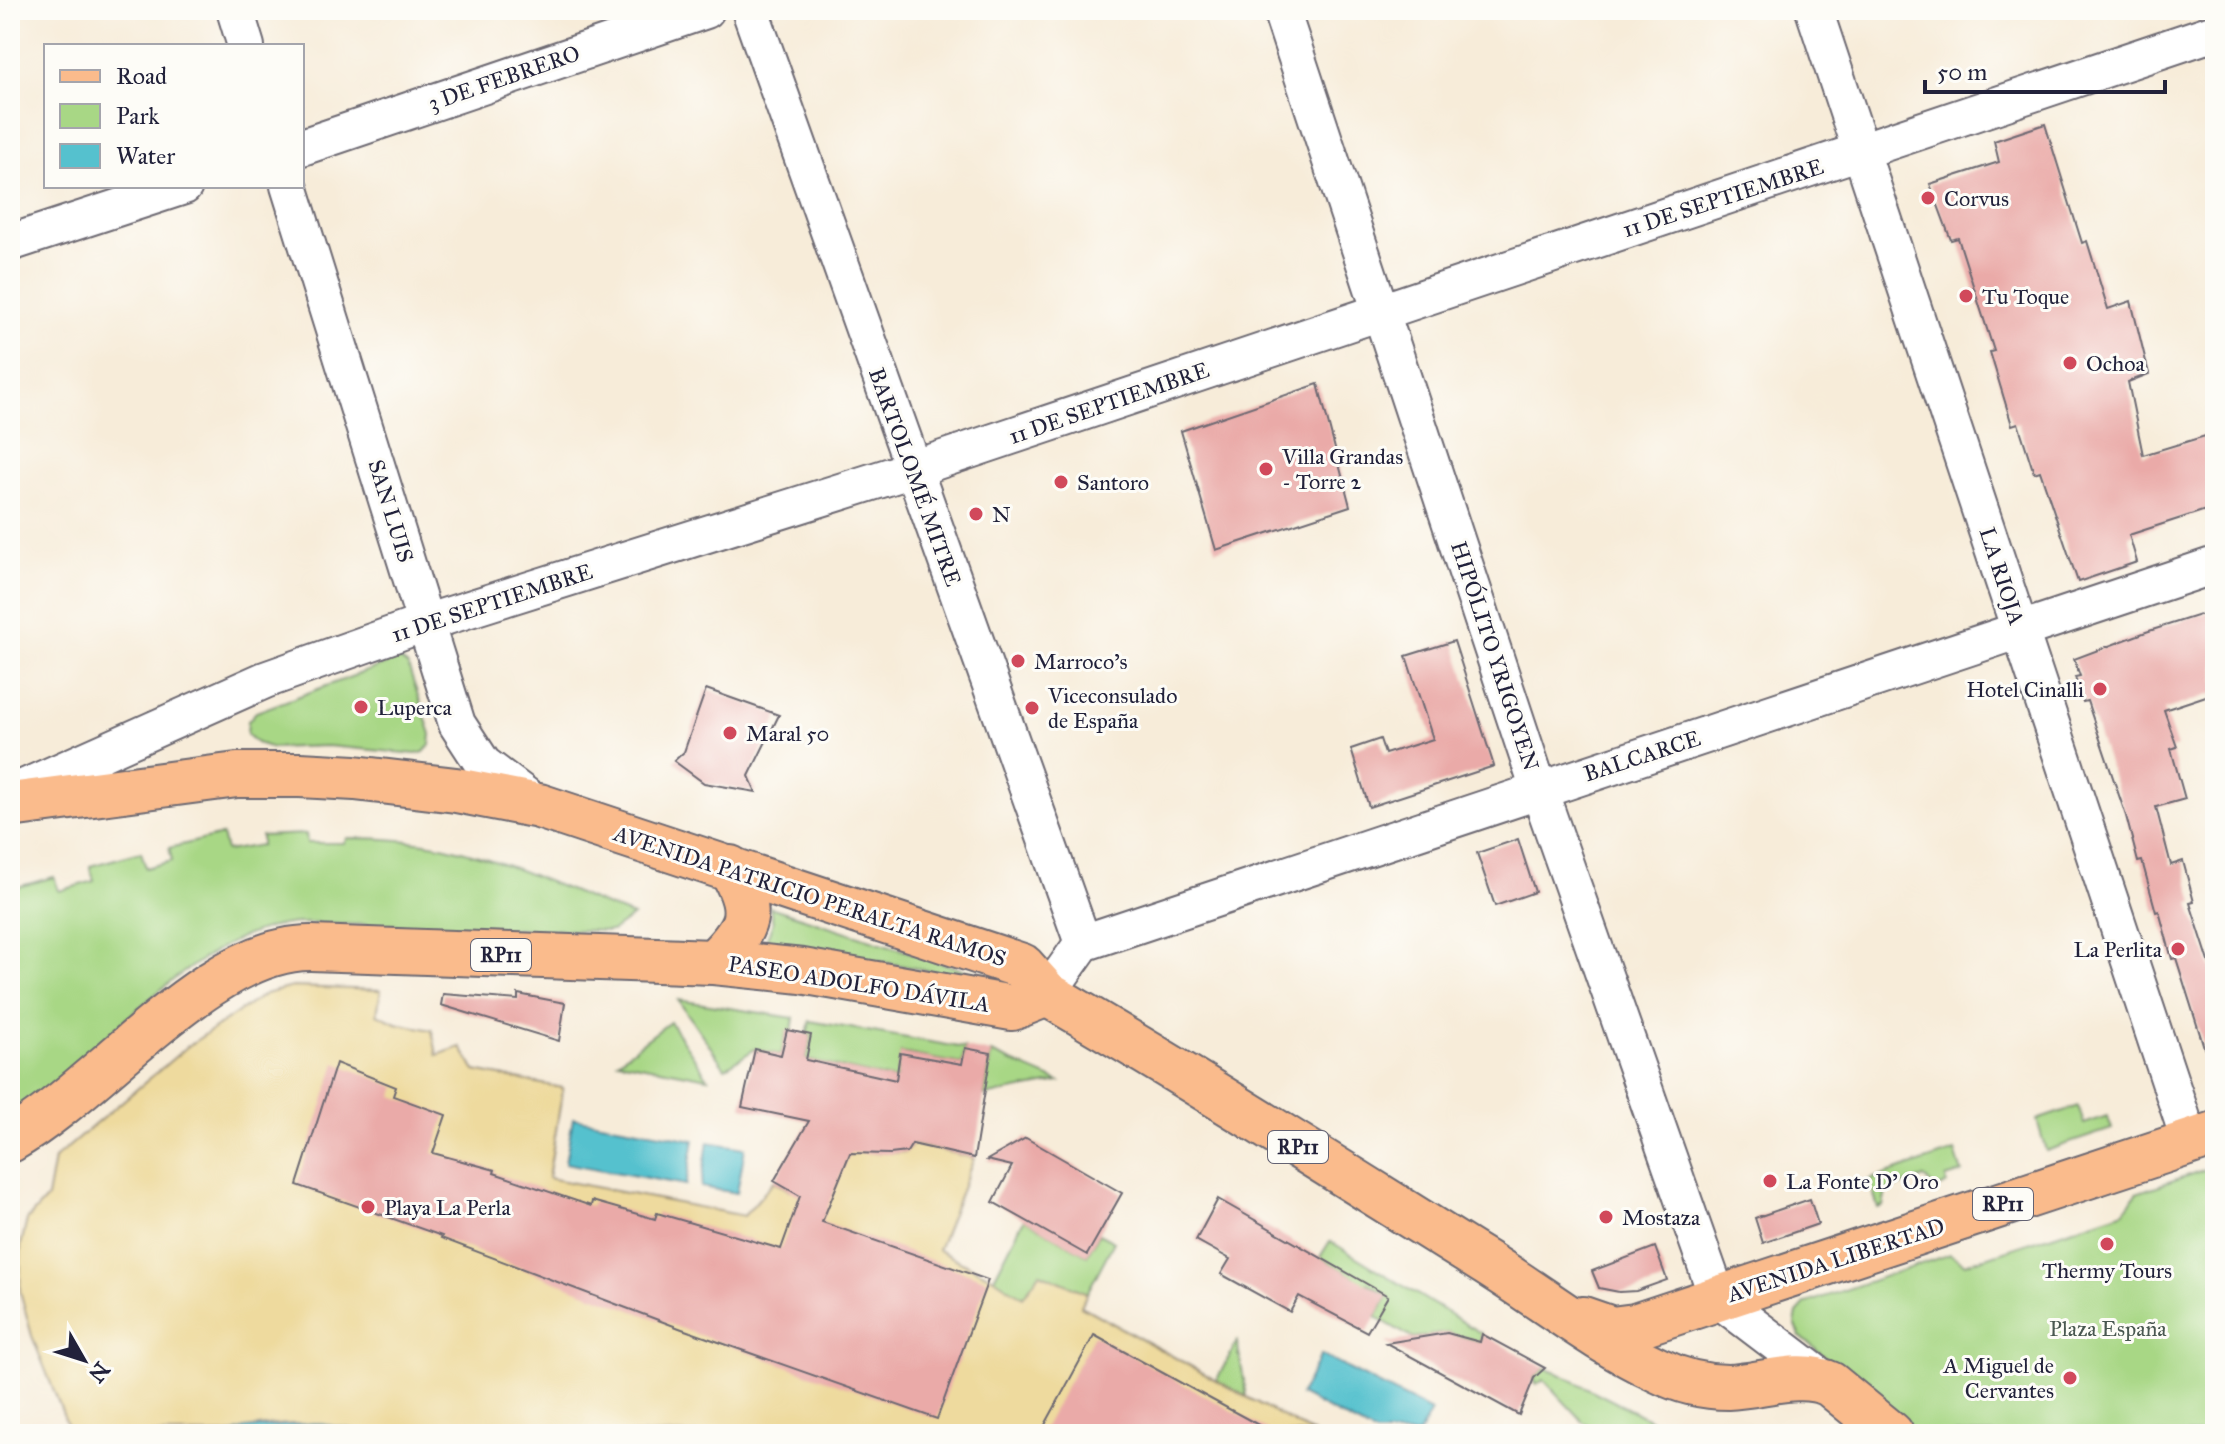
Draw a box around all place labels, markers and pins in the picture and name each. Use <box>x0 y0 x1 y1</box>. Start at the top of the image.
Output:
place label: Corvus <box>1944 185 2009 212</box>
marker: Corvus <box>1919 189 1937 207</box>
place label: Tu Toque <box>1982 283 2069 310</box>
marker: Tu Toque <box>1957 287 1975 305</box>
place label: Ochoa <box>2086 350 2145 377</box>
marker: Ochoa <box>2061 354 2079 372</box>
place label: Villa Grandas - Torre 2 <box>1281 443 1403 495</box>
marker: Villa Grandas - Torre 2 <box>1257 460 1275 478</box>
place label: Santoro <box>1077 469 1149 496</box>
marker: Santoro <box>1052 473 1070 491</box>
place label: N <box>992 501 1011 528</box>
marker: N <box>967 505 985 523</box>
place label: Marroco's <box>1034 648 1127 675</box>
marker: Marroco's <box>1009 652 1027 670</box>
place label: Hotel Cinalli <box>1966 676 2084 703</box>
marker: Hotel Cinalli <box>2091 680 2109 698</box>
place label: Viceconsulado de España <box>1047 682 1177 734</box>
place label: Luperca <box>377 694 453 721</box>
marker: Luperca <box>352 698 370 716</box>
marker: Viceconsulado de España <box>1023 699 1041 717</box>
place label: Maral 50 <box>746 720 829 747</box>
marker: Maral 50 <box>721 724 739 742</box>
place label: La Perlita <box>2073 936 2163 963</box>
marker: La Perlita <box>2169 940 2187 958</box>
place label: La Fonte D' Oro <box>1786 1168 1939 1195</box>
marker: La Fonte D' Oro <box>1761 1172 1779 1190</box>
place label: Playa La Perla <box>384 1194 511 1221</box>
marker: Playa La Perla <box>359 1198 377 1216</box>
place label: Mostaza <box>1622 1204 1701 1231</box>
marker: Mostaza <box>1597 1208 1615 1226</box>
marker: Thermy Tours <box>2098 1235 2116 1253</box>
place label: Thermy Tours <box>2042 1257 2172 1284</box>
place label: A Miguel de Cervantes <box>1942 1352 2054 1404</box>
marker: A Miguel de Cervantes <box>2061 1369 2079 1387</box>

